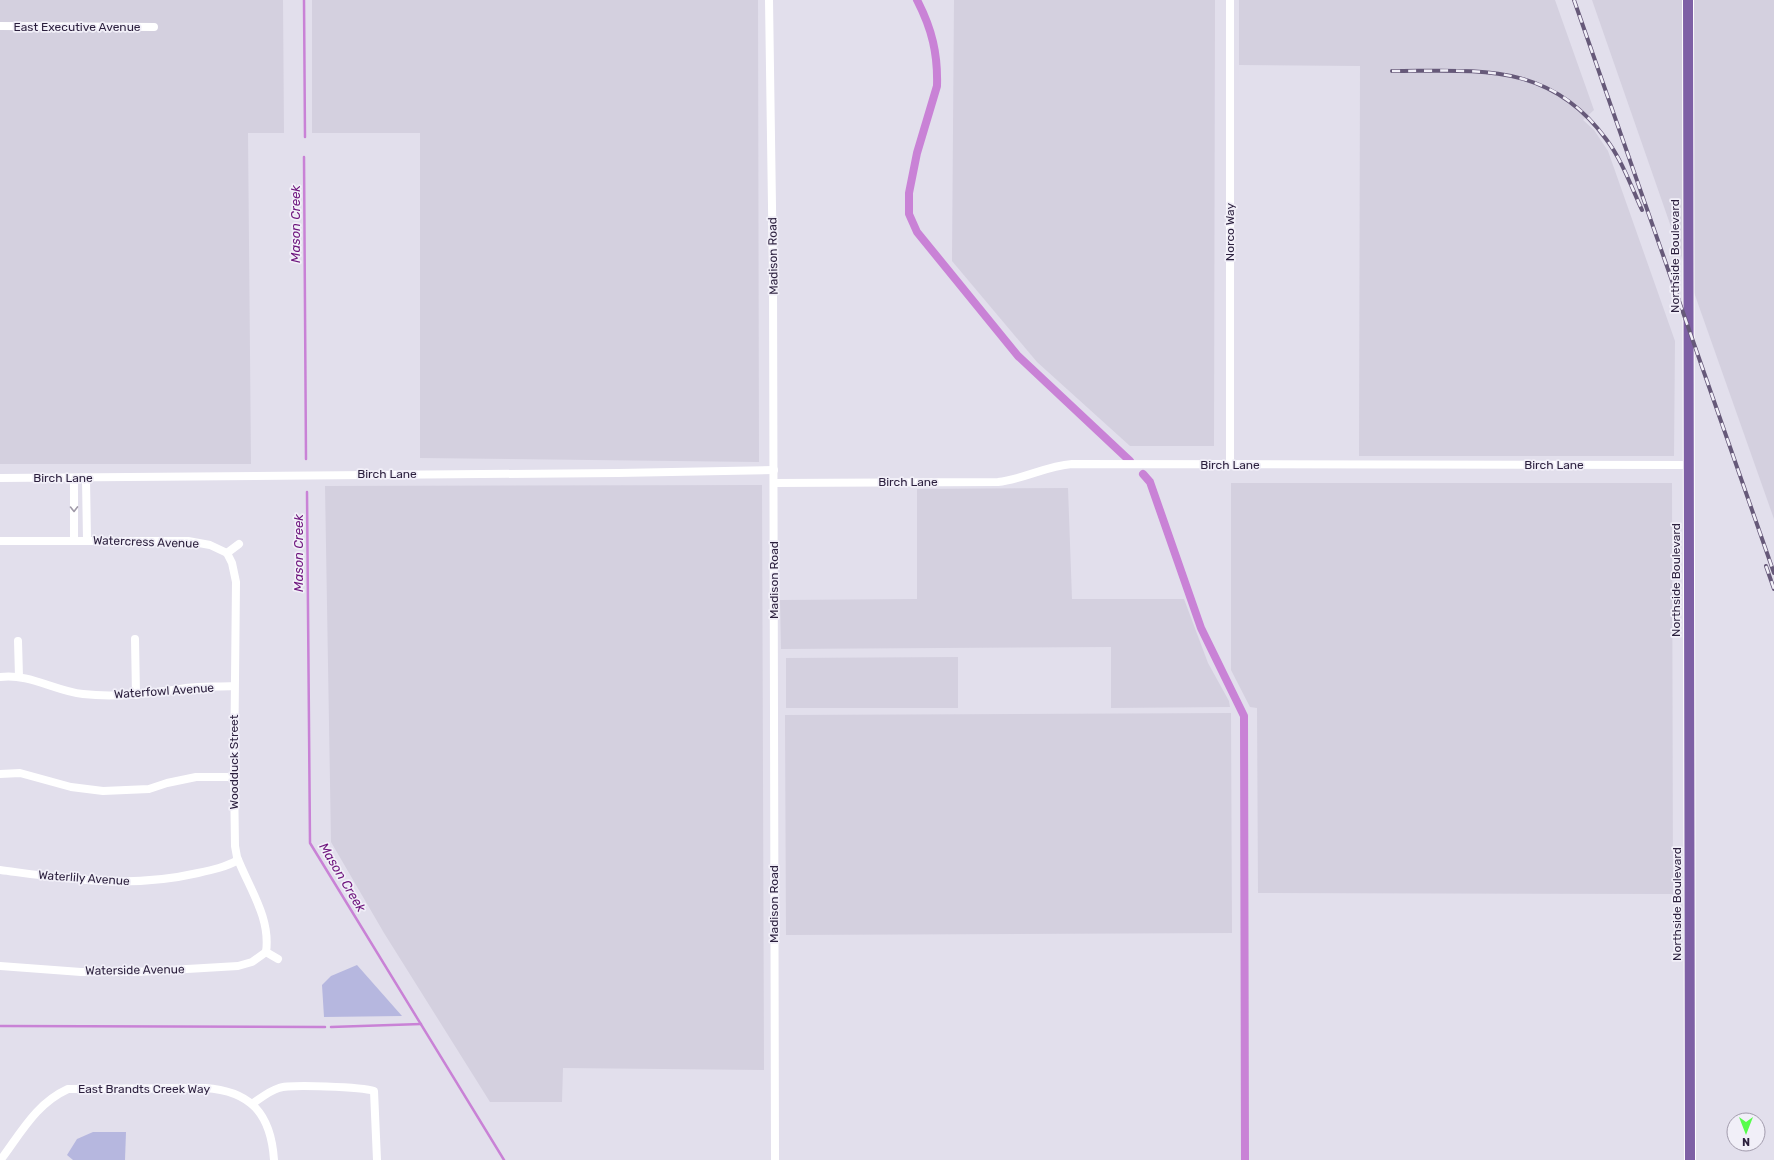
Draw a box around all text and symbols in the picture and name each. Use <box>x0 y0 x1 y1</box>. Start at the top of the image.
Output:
street label: East Executive Avenue <box>13 20 141 34</box>
water label: Mason Creek <box>288 185 303 263</box>
street label: Northside Boulevard <box>1668 199 1682 313</box>
street label: Norco Way <box>1223 202 1237 261</box>
street label: Madison Road <box>765 217 781 295</box>
street label: Birch Lane <box>1200 458 1260 472</box>
street label: Birch Lane <box>1524 458 1584 472</box>
street label: Birch Lane <box>357 467 417 481</box>
street label: Birch Lane <box>33 471 93 485</box>
street label: Birch Lane <box>878 475 938 489</box>
one-way arrow <box>70 506 78 512</box>
water label: Mason Creek <box>291 514 306 592</box>
street label: Northside Boulevard <box>1669 523 1683 637</box>
street label: Watercress Avenue <box>93 533 200 551</box>
street label: Madison Road <box>767 541 781 619</box>
street label: Waterfowl Avenue <box>113 680 215 701</box>
street label: Woodduck Street <box>227 714 241 809</box>
water label: Mason Creek <box>316 840 369 915</box>
street label: Northside Boulevard <box>1670 847 1684 961</box>
street label: Madison Road <box>767 865 781 943</box>
street label: Waterlily Avenue <box>38 868 130 888</box>
street label: Waterside Avenue <box>85 962 185 978</box>
street label: East Brandts Creek Way <box>78 1082 210 1096</box>
north arrow <box>1726 1112 1766 1152</box>
text: N <box>1742 1135 1750 1148</box>

